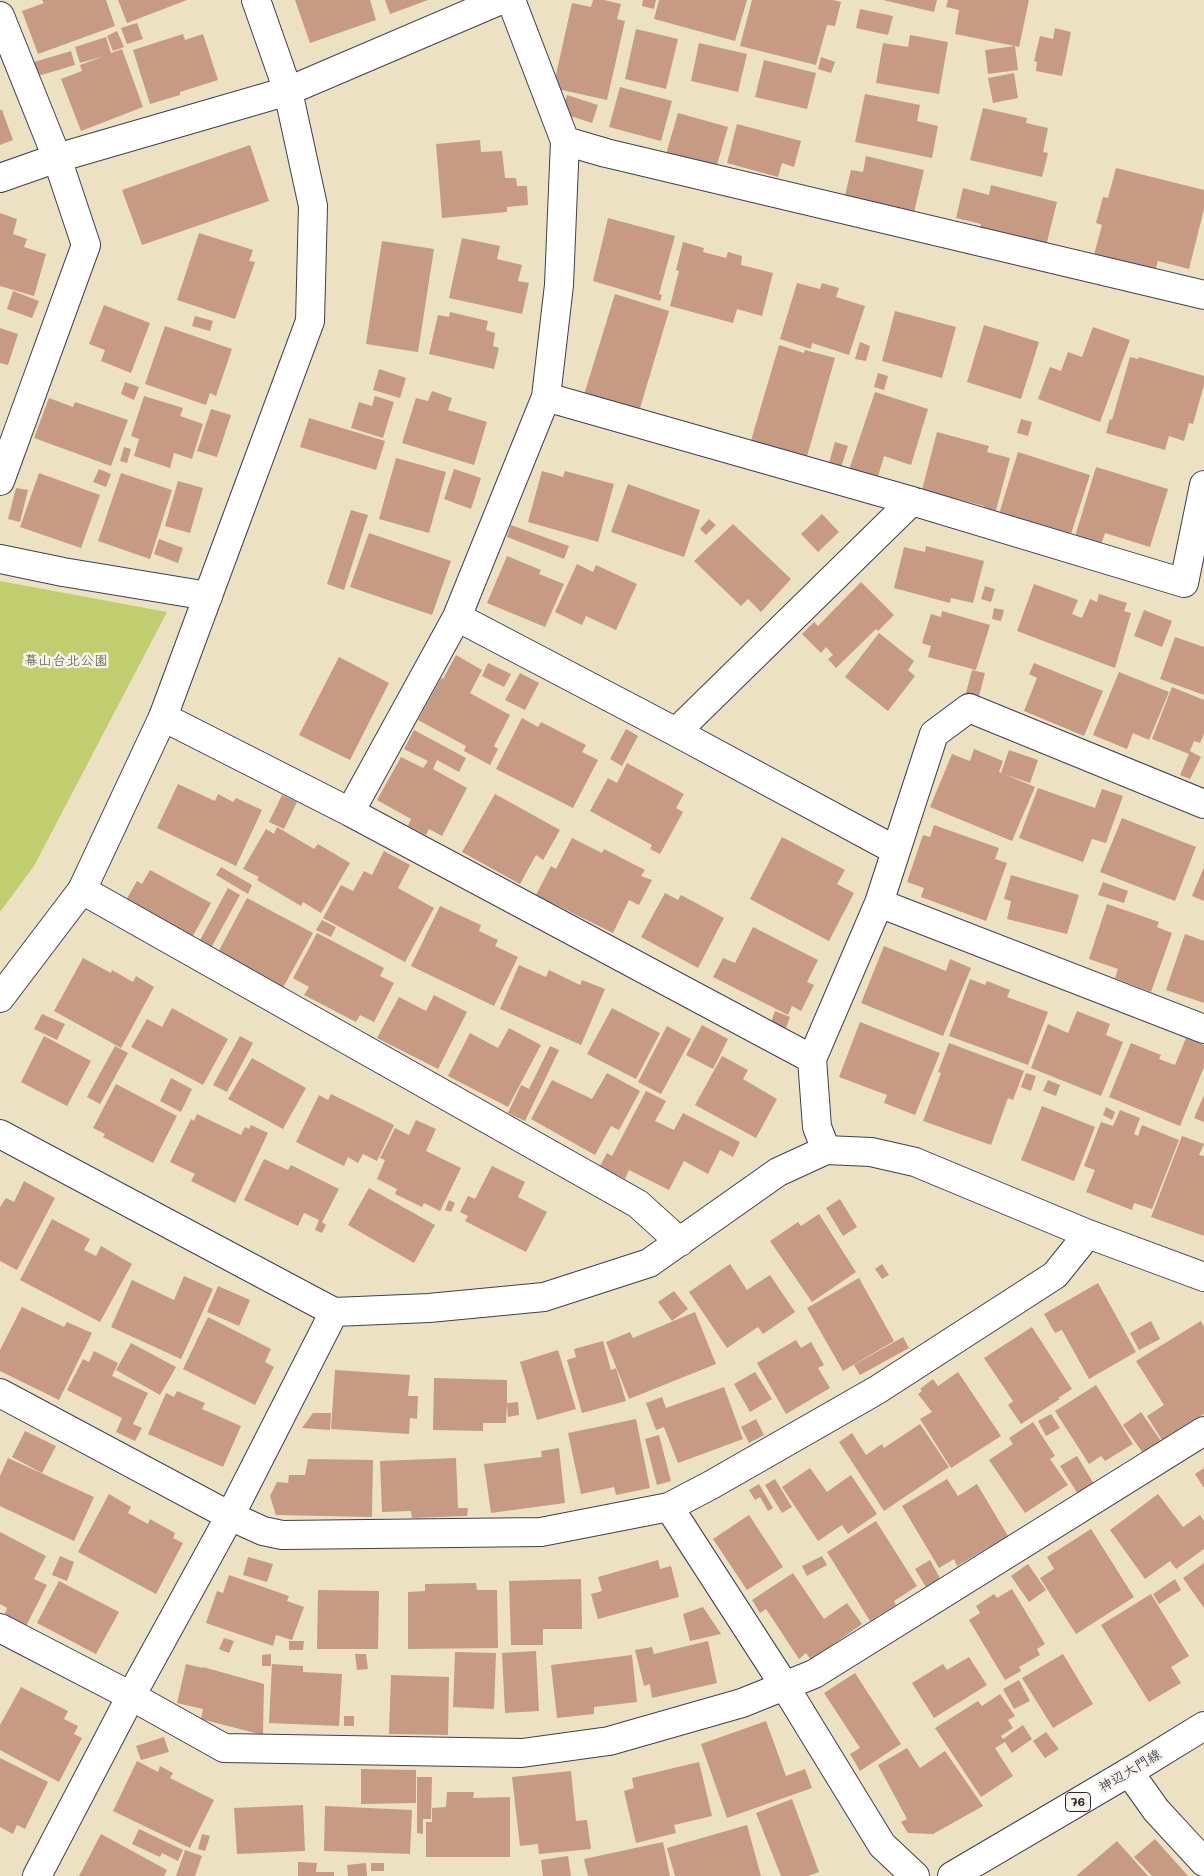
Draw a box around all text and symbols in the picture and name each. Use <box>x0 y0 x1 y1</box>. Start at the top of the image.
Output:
park label: 幕山台北公園 <box>24 653 108 669</box>
street label: 神辺大門線 <box>1096 1746 1164 1796</box>
road number: 76 <box>1066 1792 1090 1811</box>

